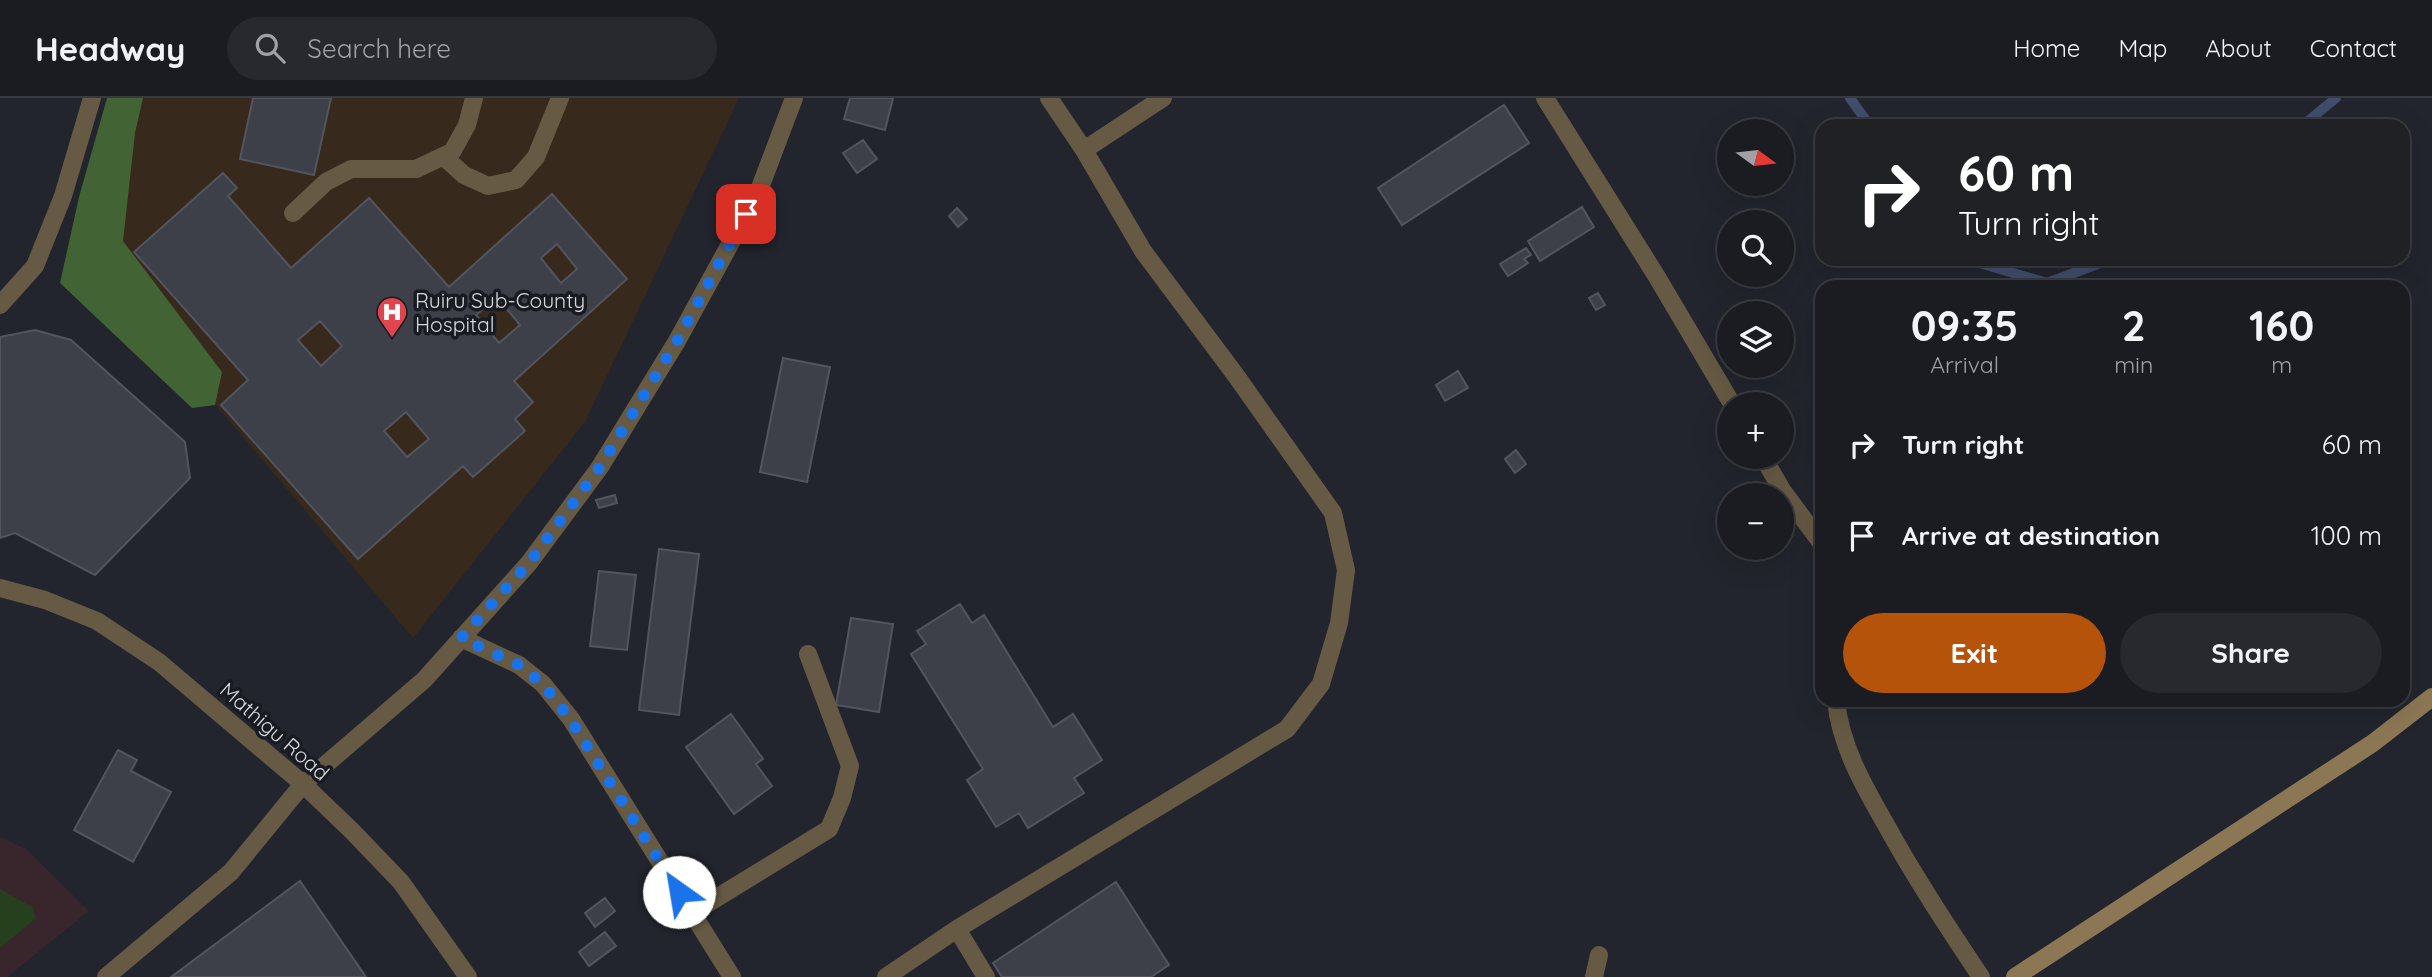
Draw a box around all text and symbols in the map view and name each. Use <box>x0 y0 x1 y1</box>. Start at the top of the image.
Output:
search box <box>227 17 717 80</box>
text: Headway <box>35 28 185 69</box>
icon: search <box>251 29 289 67</box>
text: Search here <box>307 32 451 65</box>
text: Home <box>2013 33 2080 63</box>
text: Map <box>2118 33 2167 63</box>
text: About <box>2205 33 2272 63</box>
text: Contact <box>2310 33 2397 63</box>
north arrow <box>1717 119 1794 196</box>
map controls <box>1717 119 1794 560</box>
text: 60 m <box>1958 142 2074 203</box>
icon: right <box>1843 147 1934 238</box>
pin <box>716 184 776 244</box>
icon: arrive <box>727 195 765 233</box>
text: Turn right <box>1958 203 2099 243</box>
button: search <box>1717 210 1794 287</box>
place label: Ruiru Sub-County Hospital <box>415 287 585 337</box>
hospital icon: Ruiru Sub-County Hospital <box>375 295 409 339</box>
text: 09:35 <box>1911 299 2019 352</box>
text: 2 <box>2122 299 2146 352</box>
text: 160 <box>2249 299 2314 352</box>
button: layers <box>1717 301 1794 378</box>
text: Arrival <box>1930 350 1999 379</box>
text: min <box>2114 350 2153 379</box>
text: m <box>2271 350 2292 379</box>
button: + <box>1717 392 1794 469</box>
icon: right <box>1843 426 1881 464</box>
text: Turn right <box>1902 428 2024 461</box>
text: 60 m <box>2322 428 2382 461</box>
button: − <box>1717 483 1794 560</box>
icon: arrive <box>1843 517 1881 555</box>
text: Arrive at destination <box>1902 519 2160 552</box>
text: 100 m <box>2311 519 2382 552</box>
button: Exit <box>1843 613 2106 693</box>
button: Share <box>2120 613 2382 693</box>
street label: Mathigu Road <box>215 676 335 786</box>
position arrow <box>642 855 716 929</box>

